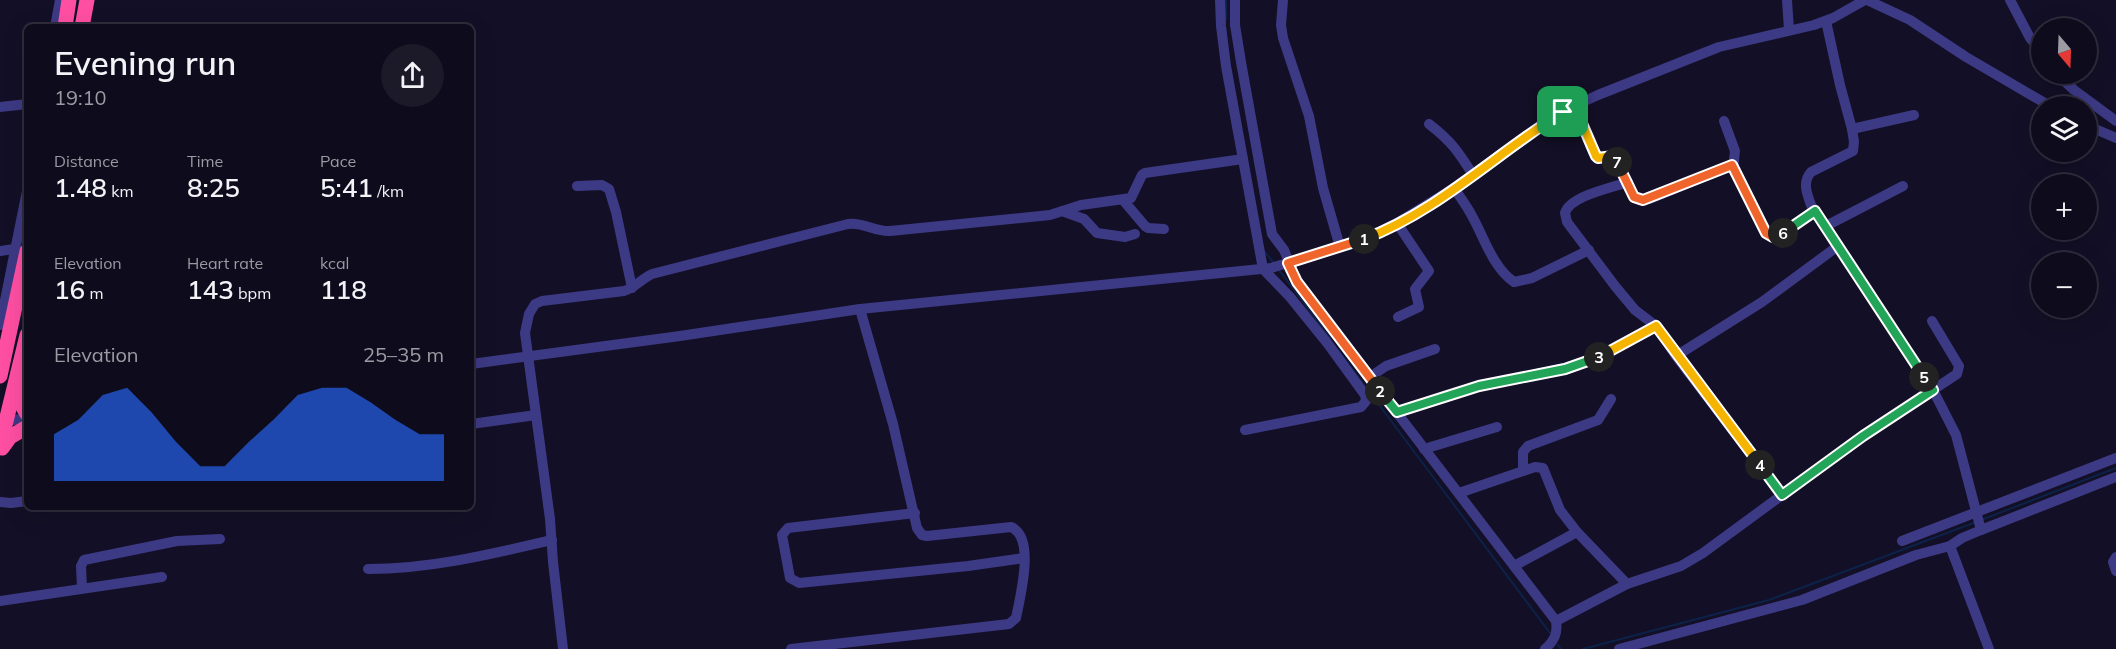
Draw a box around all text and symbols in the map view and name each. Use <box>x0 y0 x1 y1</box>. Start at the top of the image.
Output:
north arrow <box>2031 18 2097 84</box>
map controls <box>2031 18 2097 318</box>
text: Evening run <box>54 42 236 83</box>
button: share <box>381 44 444 107</box>
text: 19:10 <box>54 85 107 110</box>
pin <box>1537 86 1588 137</box>
icon: arrive <box>1546 95 1579 128</box>
button: layers <box>2031 96 2097 162</box>
pin: 7 <box>1602 147 1632 177</box>
text: Distance <box>54 151 119 171</box>
text: Time <box>187 151 223 171</box>
text: Pace <box>320 151 356 171</box>
text: 7 <box>1612 152 1622 172</box>
text: 1.48 <box>54 171 107 204</box>
text: 8:25 <box>187 171 240 204</box>
text: 5:41 <box>320 171 373 204</box>
button: + <box>2031 174 2097 240</box>
text: km <box>107 181 133 201</box>
text: /km <box>373 181 404 201</box>
pin: 6 <box>1768 218 1798 248</box>
text: 6 <box>1778 223 1788 243</box>
pin: 1 <box>1349 224 1379 254</box>
text: 1 <box>1359 229 1369 249</box>
button: − <box>2031 252 2097 318</box>
text: Elevation <box>54 253 122 273</box>
text: Heart rate <box>187 253 263 273</box>
text: kcal <box>320 253 349 273</box>
text: 16 <box>54 273 85 306</box>
text: 143 <box>187 273 234 306</box>
text: 118 <box>320 273 367 306</box>
text: m <box>85 283 103 303</box>
text: bpm <box>234 283 271 303</box>
text: Elevation <box>54 342 139 367</box>
text: 25–35 m <box>363 342 444 367</box>
pin: 3 <box>1584 342 1614 372</box>
text: 3 <box>1594 347 1604 367</box>
pin: 5 <box>1909 362 1939 392</box>
text: 5 <box>1919 367 1929 387</box>
pin: 2 <box>1365 376 1395 406</box>
text: 2 <box>1375 381 1385 401</box>
pin: 4 <box>1745 450 1775 480</box>
text: 4 <box>1755 455 1765 475</box>

